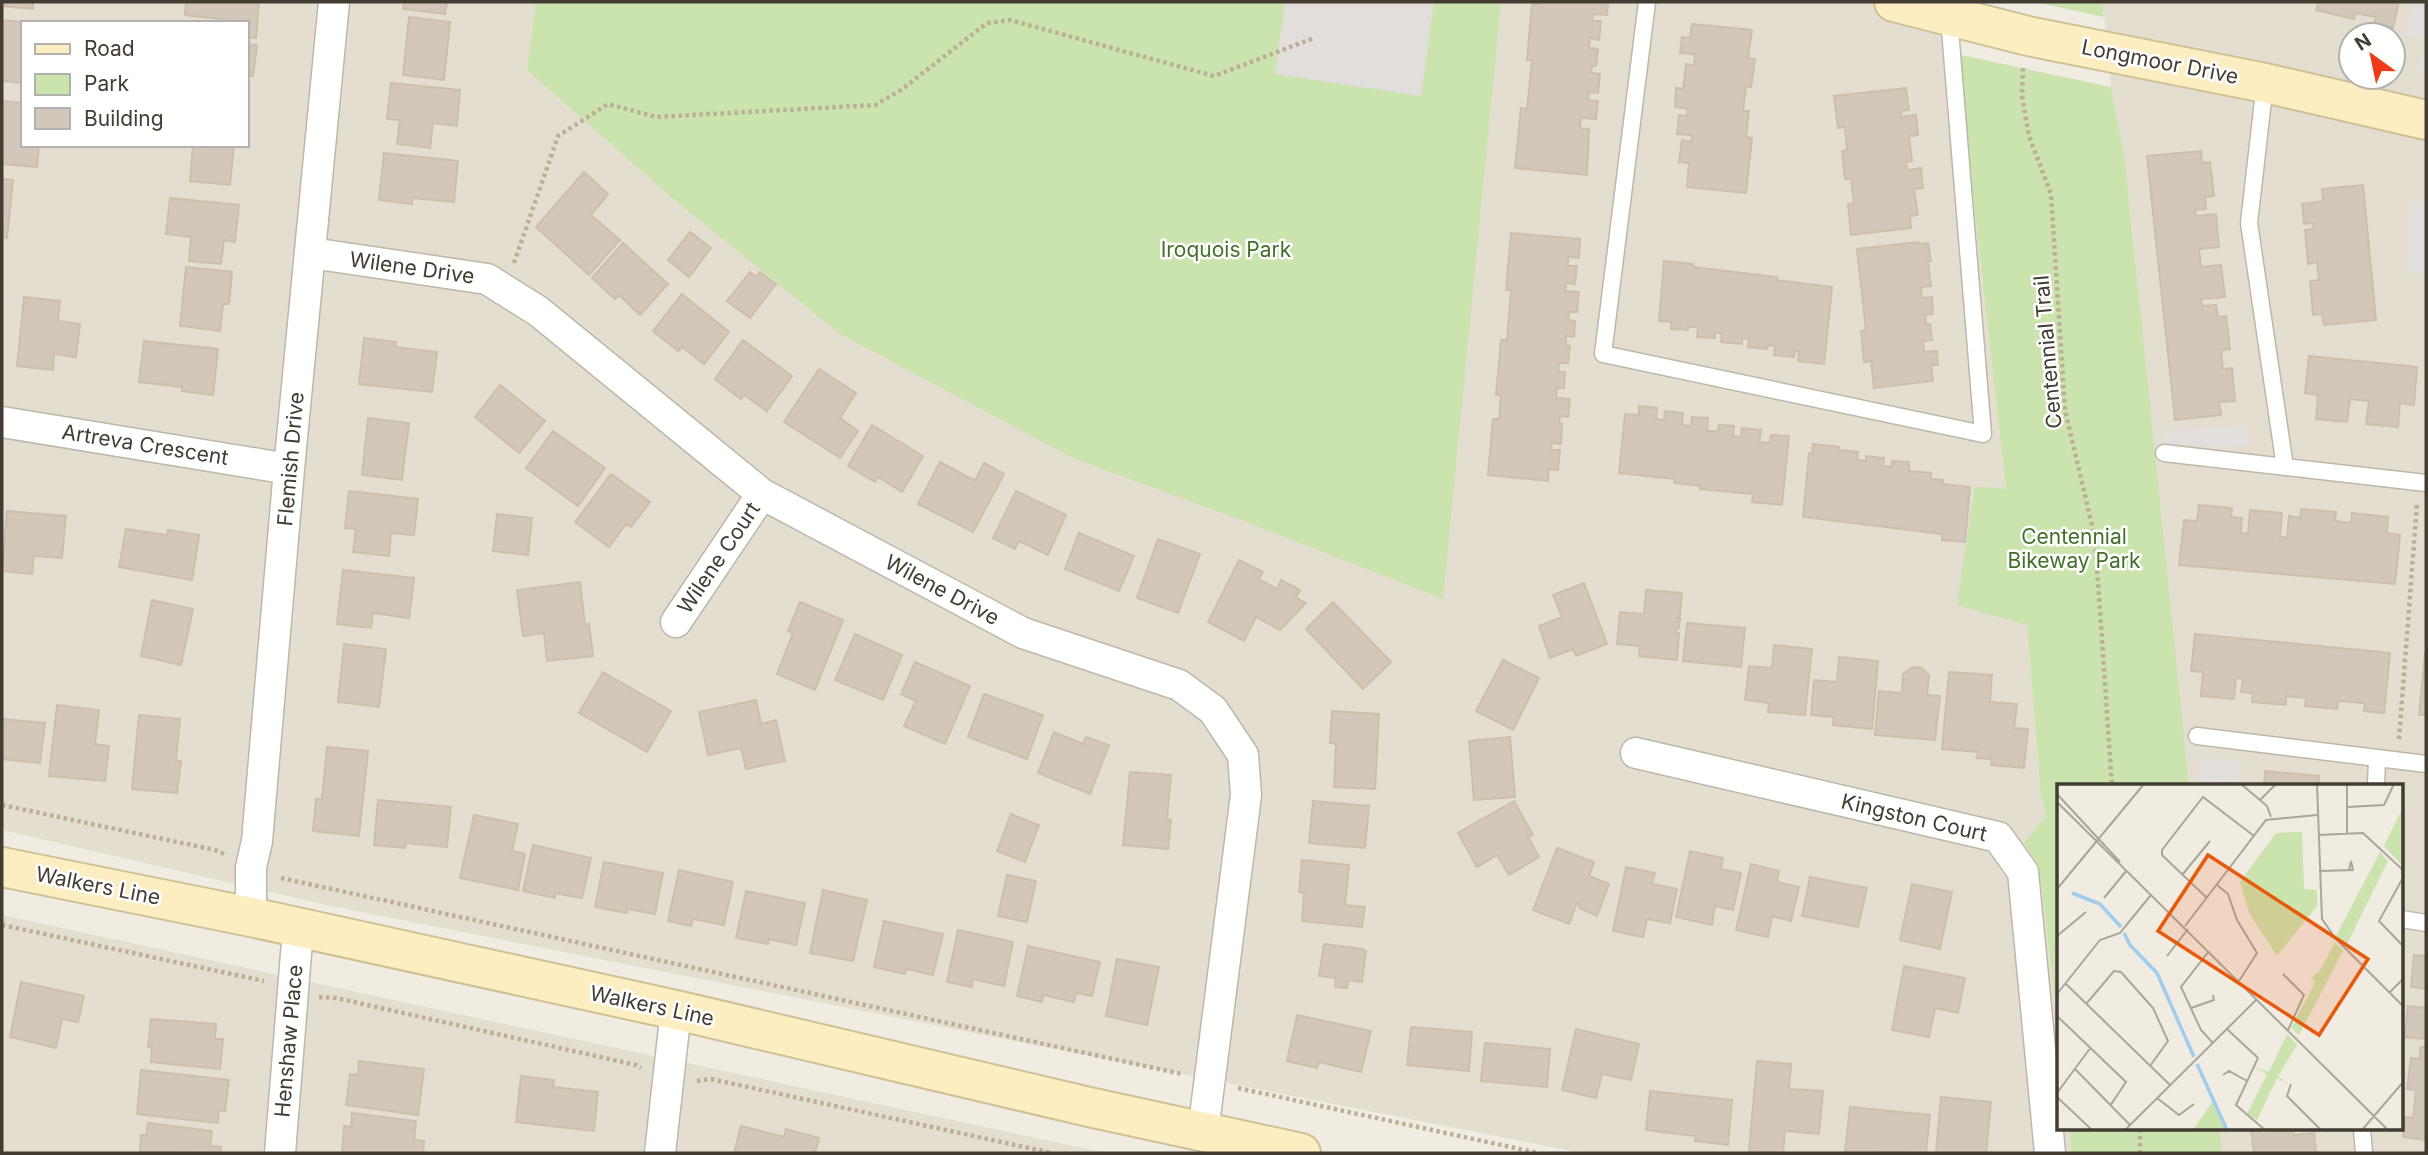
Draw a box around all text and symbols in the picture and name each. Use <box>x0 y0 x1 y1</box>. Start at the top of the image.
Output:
legend <box>21 21 248 147</box>
north arrow <box>2337 21 2407 91</box>
text: N <box>2351 29 2375 56</box>
street label: Longmoor Drive <box>2080 34 2241 89</box>
text: Road <box>84 36 135 61</box>
text: Park <box>84 71 129 96</box>
text: Building <box>84 106 164 131</box>
park label: Iroquois Park <box>1161 237 1292 262</box>
street label: Wilene Drive <box>348 246 476 289</box>
street label: Centennial Trail <box>2028 274 2067 430</box>
street label: Flemish Drive <box>272 391 309 527</box>
street label: Artreva Crescent <box>60 419 230 470</box>
street label: Wilene Court <box>672 497 765 618</box>
park label: Centennial Bikeway Park <box>2007 524 2141 573</box>
street label: Wilene Drive <box>881 549 1004 630</box>
inset map <box>2057 784 2404 1130</box>
street label: Kingston Court <box>1839 789 1990 846</box>
street label: Walkers Line <box>34 861 162 910</box>
street label: Henshaw Place <box>269 964 308 1118</box>
street label: Walkers Line <box>588 980 716 1031</box>

